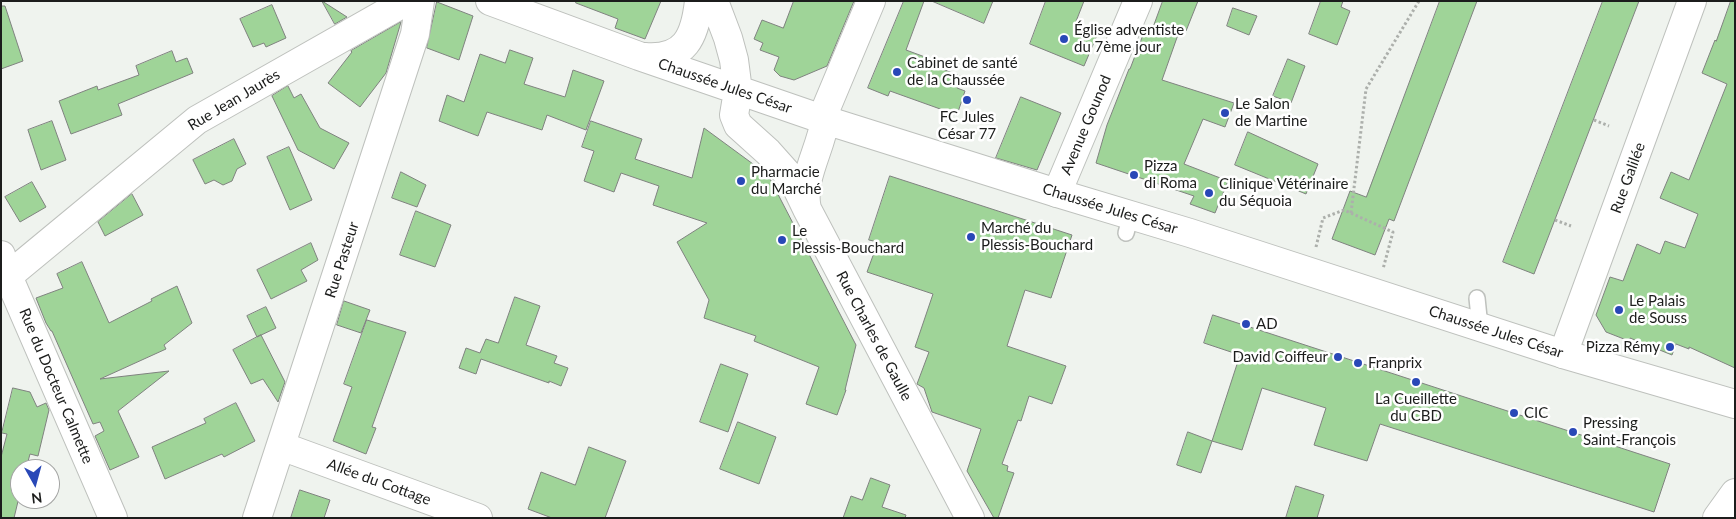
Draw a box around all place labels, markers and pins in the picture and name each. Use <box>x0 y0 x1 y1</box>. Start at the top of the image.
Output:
place label: Église adventiste du 7ème jour <box>1074 21 1184 56</box>
marker: Église adventiste du 7ème jour <box>1058 33 1070 45</box>
place label: Cabinet de santé de la Chaussée <box>907 54 1018 89</box>
marker: Cabinet de santé de la Chaussée <box>891 66 903 78</box>
marker: FC Jules César 77 <box>961 94 973 106</box>
place label: Le Salon de Martine <box>1235 95 1307 130</box>
marker: Le Salon de Martine <box>1219 107 1231 119</box>
place label: FC Jules César 77 <box>938 108 996 143</box>
place label: Pizza di Roma <box>1144 157 1197 192</box>
place label: Pharmacie du Marché <box>751 163 821 198</box>
marker: Pizza di Roma <box>1128 169 1140 181</box>
marker: Pharmacie du Marché <box>735 175 747 187</box>
place label: Clinique Vétérinaire du Séquoia <box>1219 175 1348 210</box>
marker: Clinique Vétérinaire du Séquoia <box>1203 187 1215 199</box>
place label: Marché du Plessis-Bouchard <box>981 219 1093 254</box>
place label: Le Plessis-Bouchard <box>792 222 904 257</box>
marker: Marché du Plessis-Bouchard <box>965 231 977 243</box>
marker: Le Plessis-Bouchard <box>776 234 788 246</box>
place label: Le Palais de Souss <box>1629 292 1687 327</box>
marker: Le Palais de Souss <box>1613 304 1625 316</box>
place label: AD <box>1256 315 1278 333</box>
marker: AD <box>1240 318 1252 330</box>
place label: Pizza Rémy <box>1586 338 1660 356</box>
marker: Pizza Rémy <box>1664 341 1676 353</box>
place label: David Coiffeur <box>1232 348 1328 366</box>
marker: David Coiffeur <box>1332 351 1344 363</box>
place label: Franprix <box>1368 354 1422 372</box>
marker: Franprix <box>1352 357 1364 369</box>
marker: La Cueillette du CBD <box>1410 376 1422 388</box>
place label: La Cueillette du CBD <box>1375 390 1457 425</box>
place label: CIC <box>1524 404 1548 422</box>
marker: CIC <box>1508 407 1520 419</box>
place label: Pressing Saint-François <box>1583 414 1676 449</box>
marker: Pressing Saint-François <box>1567 426 1579 438</box>

